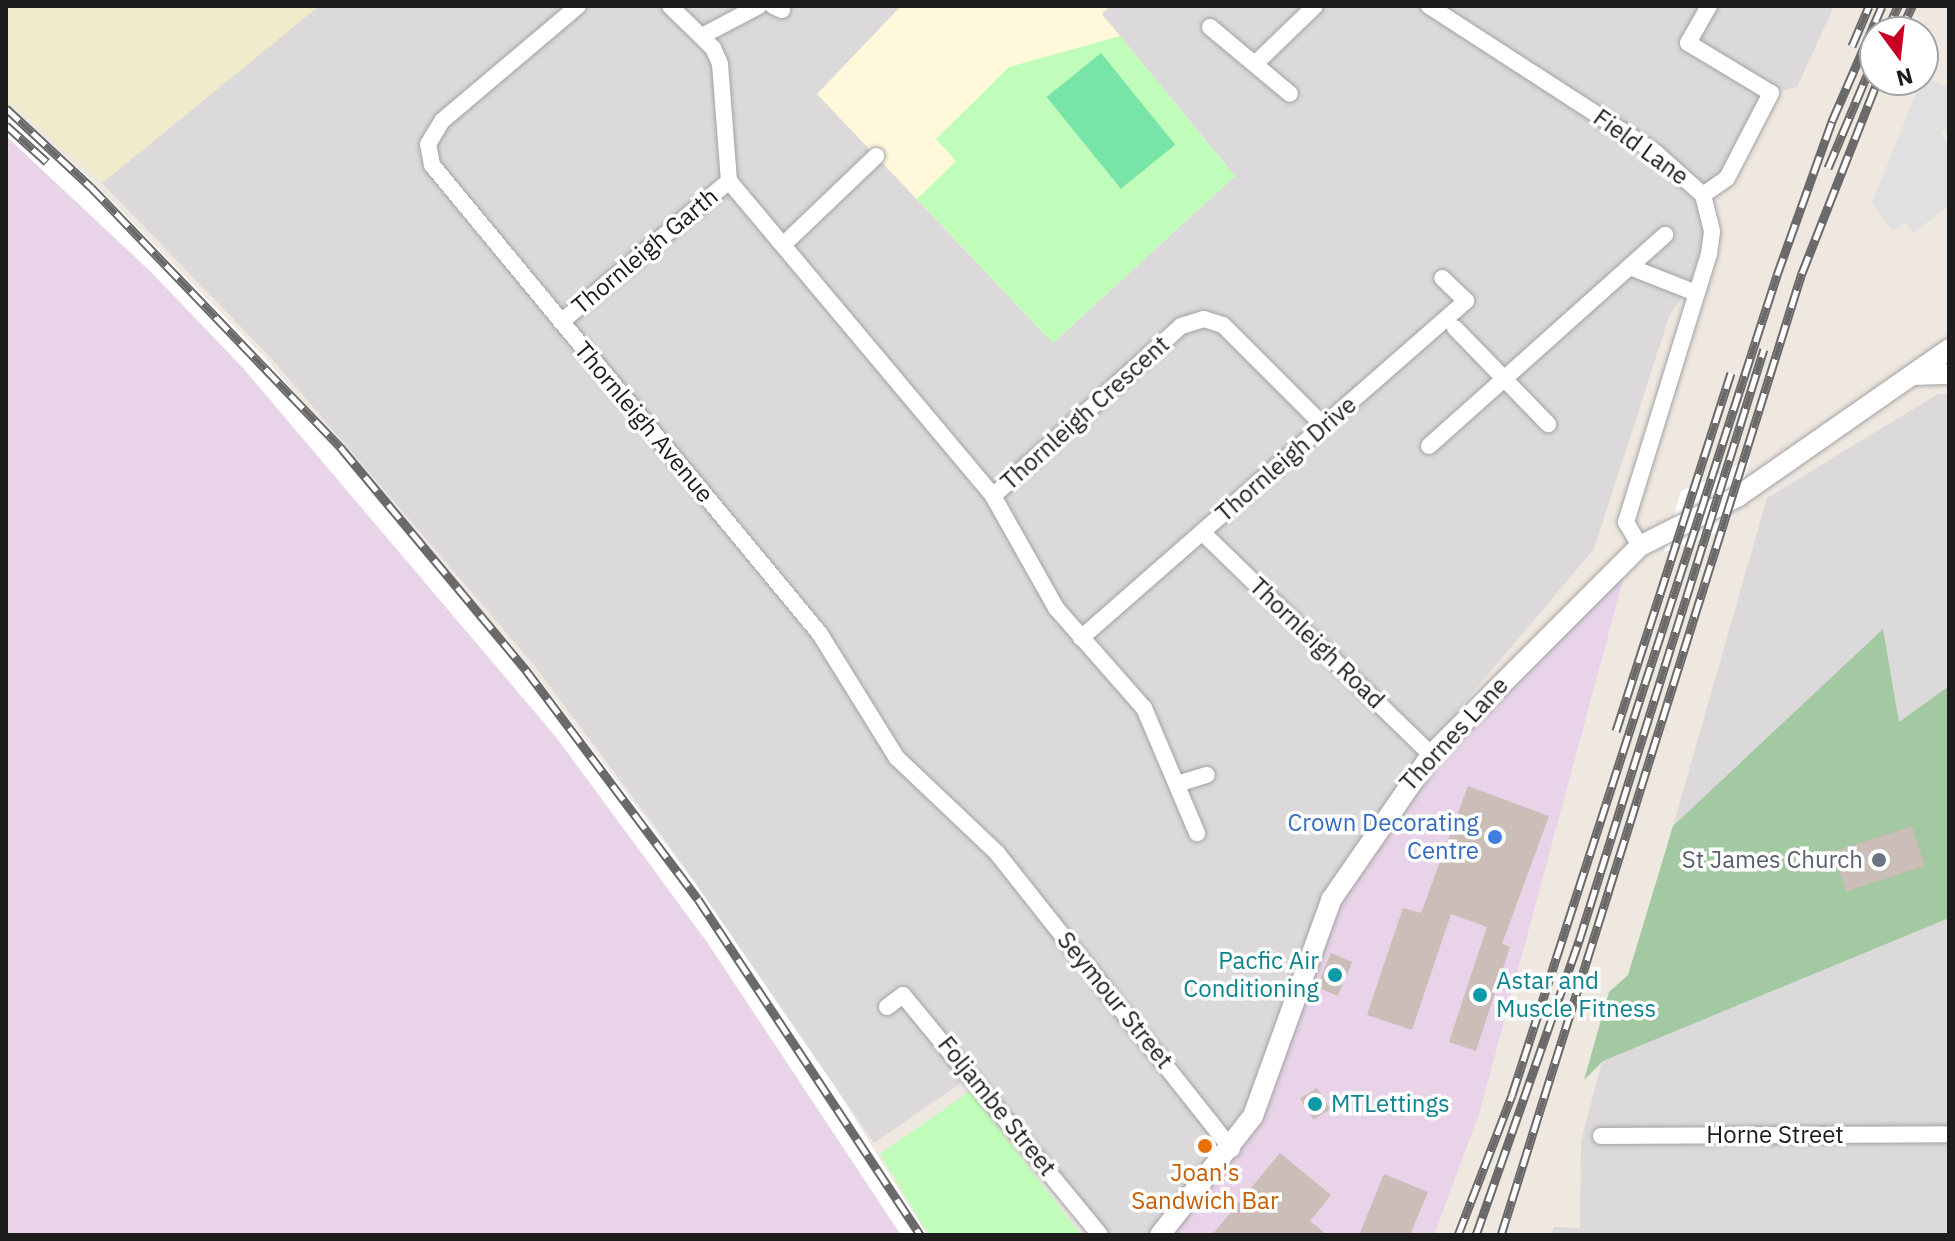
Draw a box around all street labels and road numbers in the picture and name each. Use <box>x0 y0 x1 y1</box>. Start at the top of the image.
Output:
street label: Field Lane <box>1588 103 1694 191</box>
street label: Thornleigh Garth <box>566 182 724 320</box>
street label: Thornleigh Crescent <box>995 330 1175 496</box>
street label: Thornleigh Avenue <box>568 336 720 508</box>
street label: Thornleigh Drive <box>1210 390 1362 528</box>
street label: Thornleigh Road <box>1244 571 1390 715</box>
street label: Thornes Lane <box>1394 671 1514 797</box>
street label: Seymour Street <box>1051 926 1179 1074</box>
street label: Foljambe Street <box>932 1030 1062 1182</box>
street label: Horne Street <box>1706 1121 1844 1149</box>

